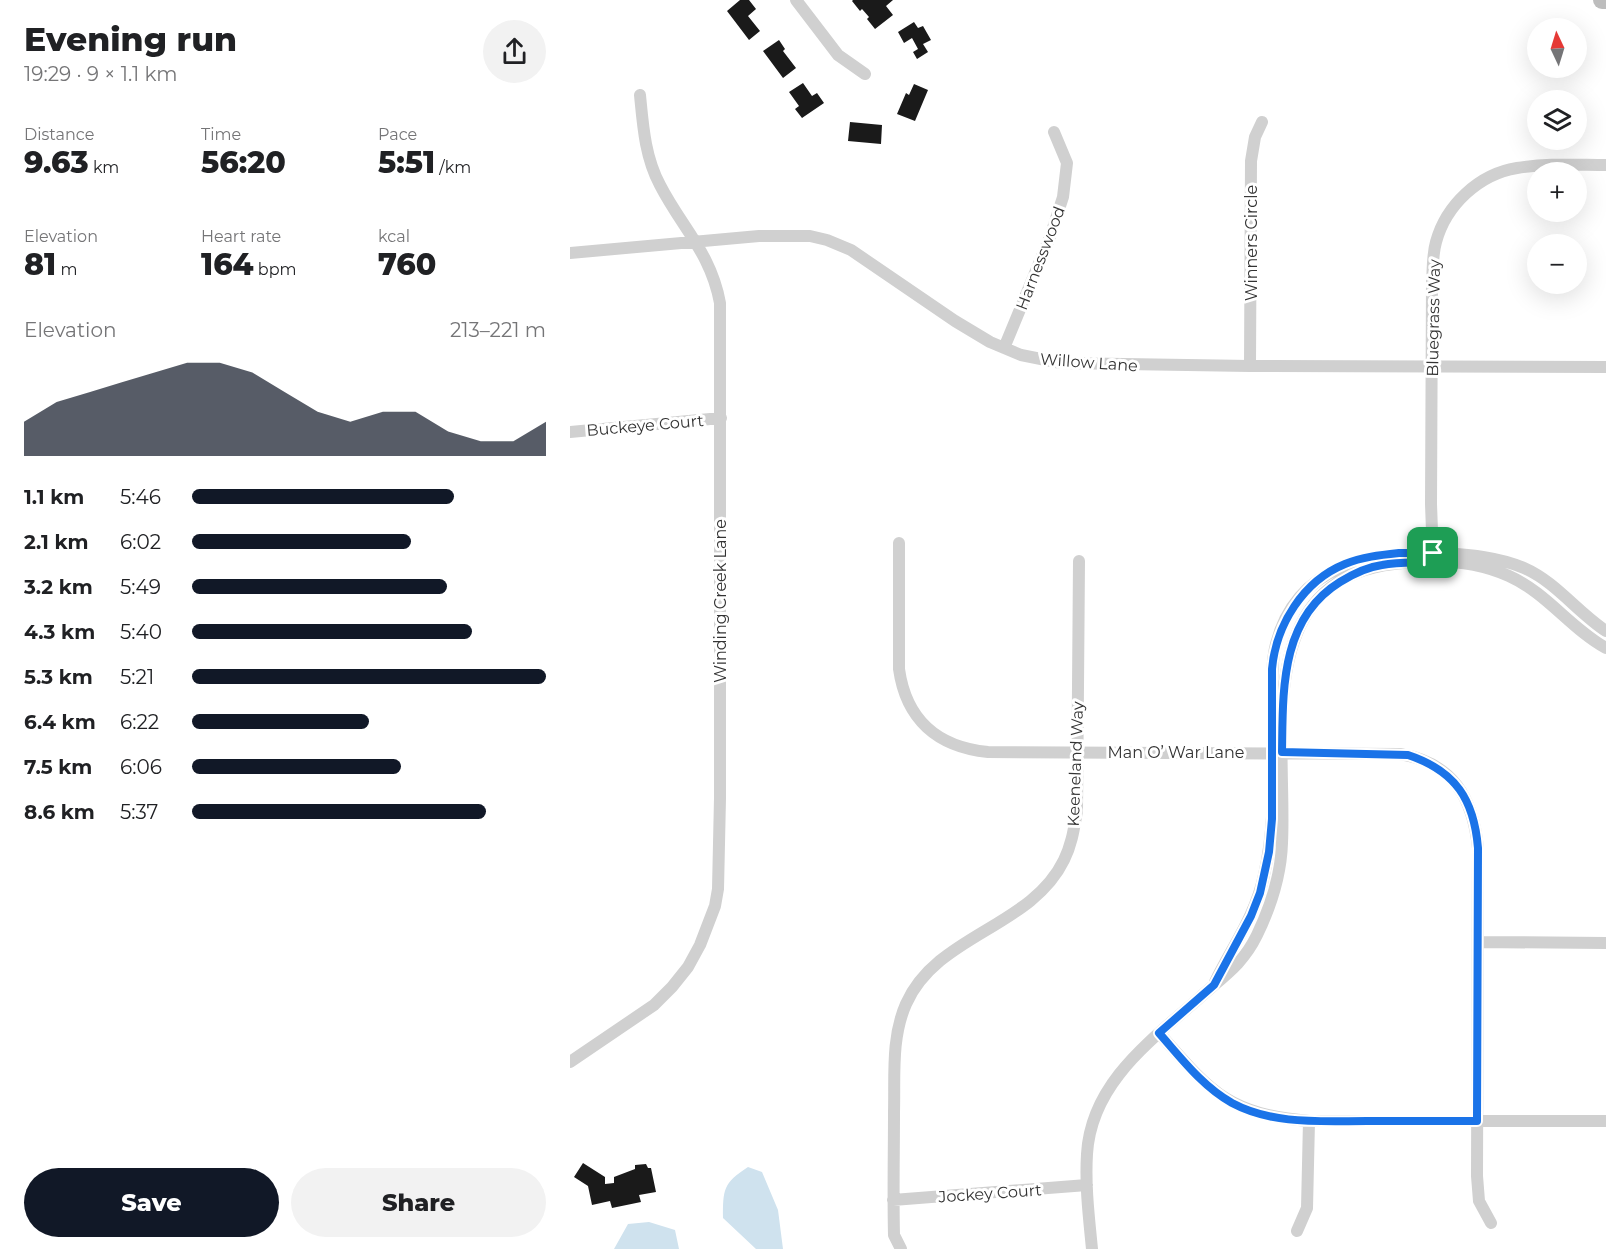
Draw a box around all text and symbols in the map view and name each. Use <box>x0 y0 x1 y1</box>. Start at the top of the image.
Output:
north arrow <box>1527 18 1587 78</box>
map controls <box>1527 18 1587 294</box>
text: Evening run <box>24 19 237 59</box>
button: share <box>483 20 546 83</box>
text: 19:29 · 9 × 1.1 km <box>24 62 178 86</box>
button: layers <box>1527 90 1587 150</box>
text: Distance <box>24 125 94 144</box>
text: Time <box>201 125 241 144</box>
text: Pace <box>378 125 417 144</box>
text: 9.63 <box>24 144 89 181</box>
text: 56:20 <box>201 144 286 181</box>
text: 5:51 <box>378 144 435 181</box>
text: km <box>89 158 119 177</box>
text: /km <box>435 158 471 177</box>
button: + <box>1527 162 1587 222</box>
street label: Winners Circle <box>1242 185 1261 301</box>
street label: Harnesswood <box>1012 204 1069 313</box>
text: Elevation <box>24 227 98 246</box>
text: Heart rate <box>201 227 281 246</box>
text: kcal <box>378 227 410 246</box>
button: − <box>1527 234 1587 294</box>
text: 81 <box>24 246 56 283</box>
text: 164 <box>201 246 254 283</box>
text: 760 <box>378 246 436 283</box>
street label: Bluegrass Way <box>1423 259 1444 377</box>
text: m <box>56 260 77 279</box>
text: bpm <box>254 260 297 279</box>
text: Elevation <box>24 318 116 342</box>
text: 213–221 m <box>450 318 546 342</box>
street label: Willow Lane <box>1040 350 1138 375</box>
street label: Buckeye Court <box>586 411 705 440</box>
text: 1.1 km <box>24 485 84 509</box>
text: 5:46 <box>120 485 161 509</box>
street label: Winding Creek Lane <box>711 519 730 683</box>
pin <box>1407 527 1458 578</box>
text: 2.1 km <box>24 530 88 554</box>
text: 6:02 <box>120 530 161 554</box>
icon: arrive <box>1416 536 1449 569</box>
text: 3.2 km <box>24 575 93 599</box>
text: 5:49 <box>120 575 161 599</box>
text: 4.3 km <box>24 620 95 644</box>
text: 5:40 <box>120 620 162 644</box>
text: 5.3 km <box>24 665 93 689</box>
text: 5:21 <box>120 665 154 689</box>
street label: Keeneland Way <box>1064 701 1087 827</box>
text: 6.4 km <box>24 710 96 734</box>
text: 6:22 <box>120 710 159 734</box>
street label: Man O’ War Lane <box>1108 743 1244 762</box>
text: 7.5 km <box>24 755 92 779</box>
text: 6:06 <box>120 755 162 779</box>
text: 8.6 km <box>24 800 95 824</box>
text: 5:37 <box>120 800 158 824</box>
button: Save <box>24 1168 279 1237</box>
button: Share <box>291 1168 546 1237</box>
street label: Jockey Court <box>937 1180 1043 1207</box>

